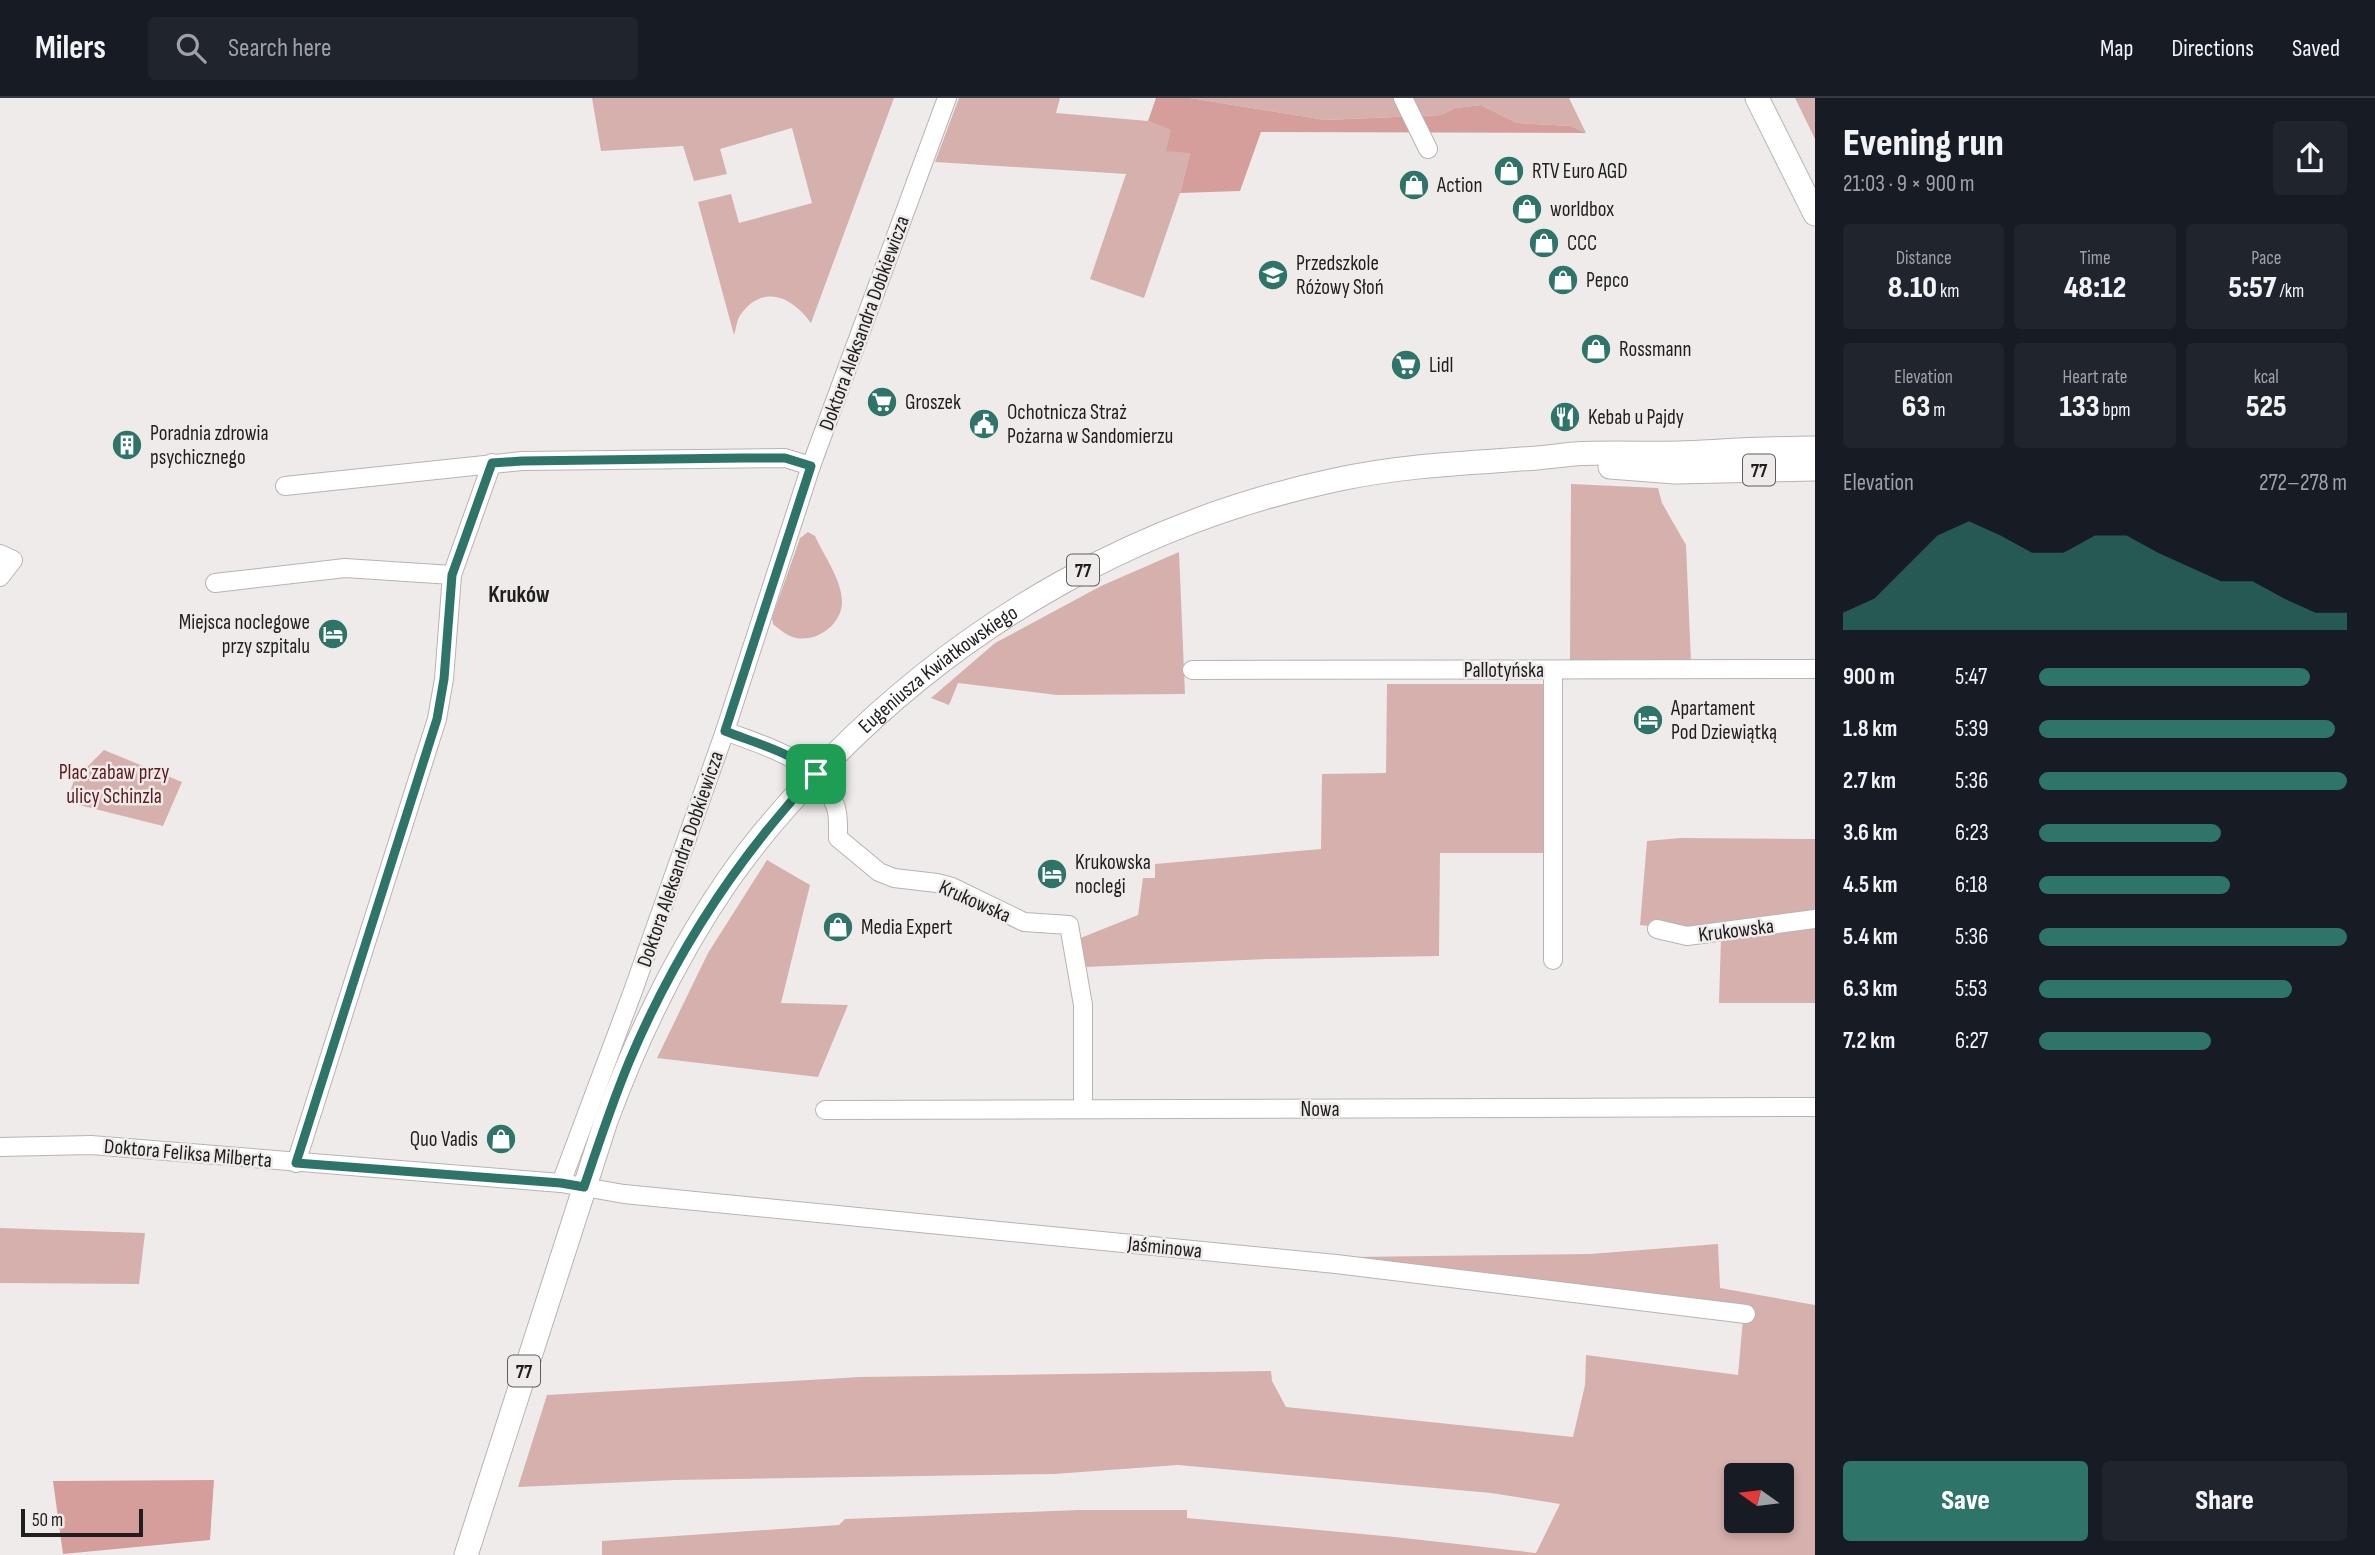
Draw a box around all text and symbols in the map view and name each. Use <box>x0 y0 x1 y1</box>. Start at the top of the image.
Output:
search box <box>148 17 638 80</box>
text: Milers <box>35 28 106 68</box>
icon: search <box>172 29 210 67</box>
text: Search here <box>228 33 331 64</box>
text: Map <box>2100 34 2133 63</box>
text: Directions <box>2171 34 2254 63</box>
text: Saved <box>2292 34 2340 63</box>
text: Evening run <box>1843 121 2004 166</box>
button: share <box>2273 121 2347 195</box>
shop icon: RTV Euro AGD <box>1492 154 1526 188</box>
place label: RTV Euro AGD <box>1532 159 1628 184</box>
shop icon: Action <box>1397 168 1431 202</box>
text: 21:03 · 9 × 900 m <box>1843 170 1975 198</box>
place label: Action <box>1436 173 1483 198</box>
shop icon: worldbox <box>1510 192 1544 226</box>
place label: worldbox <box>1550 197 1614 222</box>
street label: Doktora Aleksandra Dobkiewicza <box>814 212 915 434</box>
shop icon: CCC <box>1527 226 1561 260</box>
place label: CCC <box>1567 231 1597 256</box>
text: Distance <box>1896 247 1952 270</box>
text: Time <box>2079 247 2111 270</box>
text: Pace <box>2251 247 2281 270</box>
place label: Przedszkole Różowy Słoń <box>1296 251 1384 300</box>
school or university icon: Przedszkole Różowy Słoń <box>1256 258 1290 292</box>
shop icon: Pepco <box>1546 263 1580 297</box>
place label: Pepco <box>1586 268 1629 293</box>
text: 8.10 <box>1888 270 1937 306</box>
text: 48:12 <box>2064 270 2126 306</box>
text: 5:57 <box>2228 270 2276 306</box>
text: km <box>1937 280 1959 303</box>
text: /km <box>2276 280 2304 303</box>
shop icon: Rossmann <box>1579 332 1613 366</box>
place label: Rossmann <box>1619 337 1692 362</box>
supermarket icon: Lidl <box>1389 348 1423 382</box>
place label: Lidl <box>1429 353 1453 378</box>
text: Elevation <box>1894 366 1953 389</box>
text: Heart rate <box>2063 366 2127 389</box>
text: kcal <box>2254 366 2279 389</box>
supermarket icon: Groszek <box>865 385 899 419</box>
text: 63 <box>1902 389 1930 425</box>
text: 133 <box>2060 389 2099 425</box>
text: 525 <box>2246 389 2287 425</box>
place label: Groszek <box>905 390 961 415</box>
text: m <box>1930 399 1945 422</box>
text: bpm <box>2099 399 2130 422</box>
place label: Ochotnicza Straż Pożarna w Sandomierzu <box>1007 400 1173 449</box>
restaurant icon: Kebab u Pajdy <box>1548 400 1582 434</box>
place label: Kebab u Pajdy <box>1588 405 1684 430</box>
public building icon: Ochotnicza Straż Pożarna w Sandomierzu <box>967 407 1001 441</box>
place label: Poradnia zdrowia psychicznego <box>150 421 269 470</box>
building icon: Poradnia zdrowia psychicznego <box>110 428 144 462</box>
road number: 77 <box>1743 454 1775 486</box>
text: Elevation <box>1843 469 1914 497</box>
text: 272–278 m <box>2259 469 2347 497</box>
road number: 77 <box>1067 555 1099 586</box>
district label: Kruków <box>488 581 550 609</box>
street label: Eugeniusza Kwiatkowskiego <box>853 600 1022 739</box>
place label: Miejsca noclegowe przy szpitalu <box>179 610 310 659</box>
hotel icon: Miejsca noclegowe przy szpitalu <box>316 617 350 651</box>
street label: Pallotyńska <box>1464 658 1544 683</box>
text: 900 m <box>1843 663 1895 691</box>
text: 5:47 <box>1955 663 1987 691</box>
place label: Apartament Pod Dziewiątką <box>1670 696 1777 745</box>
hotel icon: Apartament Pod Dziewiątką <box>1631 703 1665 737</box>
text: 1.8 km <box>1843 715 1897 743</box>
text: 5:39 <box>1955 715 1988 743</box>
pin <box>786 744 846 804</box>
street label: Doktora Aleksandra Dobkiewicza <box>632 748 729 970</box>
icon: arrive <box>797 755 835 793</box>
park label: Plac zabaw przy ulicy Schinzla <box>59 760 169 809</box>
text: 2.7 km <box>1843 767 1896 795</box>
text: 5:36 <box>1955 767 1988 795</box>
text: 3.6 km <box>1843 819 1897 847</box>
text: 6:23 <box>1955 819 1989 847</box>
place label: Krukowska noclegi <box>1075 850 1151 899</box>
hotel icon: Krukowska noclegi <box>1035 857 1069 891</box>
text: 4.5 km <box>1843 871 1898 899</box>
text: 6:18 <box>1955 871 1988 899</box>
street label: Krukowska <box>935 875 1015 928</box>
shop icon: Media Expert <box>821 910 855 944</box>
street label: Krukowska <box>1697 913 1775 948</box>
place label: Media Expert <box>861 915 952 940</box>
text: 5.4 km <box>1843 923 1898 951</box>
text: 5:36 <box>1955 923 1988 951</box>
text: 6.3 km <box>1843 975 1898 1003</box>
text: 5:53 <box>1955 975 1987 1003</box>
text: 7.2 km <box>1843 1027 1895 1055</box>
text: 6:27 <box>1955 1027 1988 1055</box>
street label: Nowa <box>1301 1097 1339 1122</box>
shop icon: Quo Vadis <box>484 1122 518 1156</box>
place label: Quo Vadis <box>410 1127 478 1152</box>
street label: Doktora Feliksa Milberta <box>103 1134 273 1173</box>
street label: Jaśminowa <box>1126 1231 1203 1264</box>
road number: 77 <box>508 1356 540 1386</box>
button: Save <box>1843 1461 2088 1541</box>
button: Share <box>2102 1461 2347 1541</box>
north arrow <box>1724 1463 1794 1533</box>
map controls <box>1724 1463 1794 1533</box>
scale bar <box>21 1506 144 1538</box>
text: 50 m <box>32 1509 63 1532</box>

